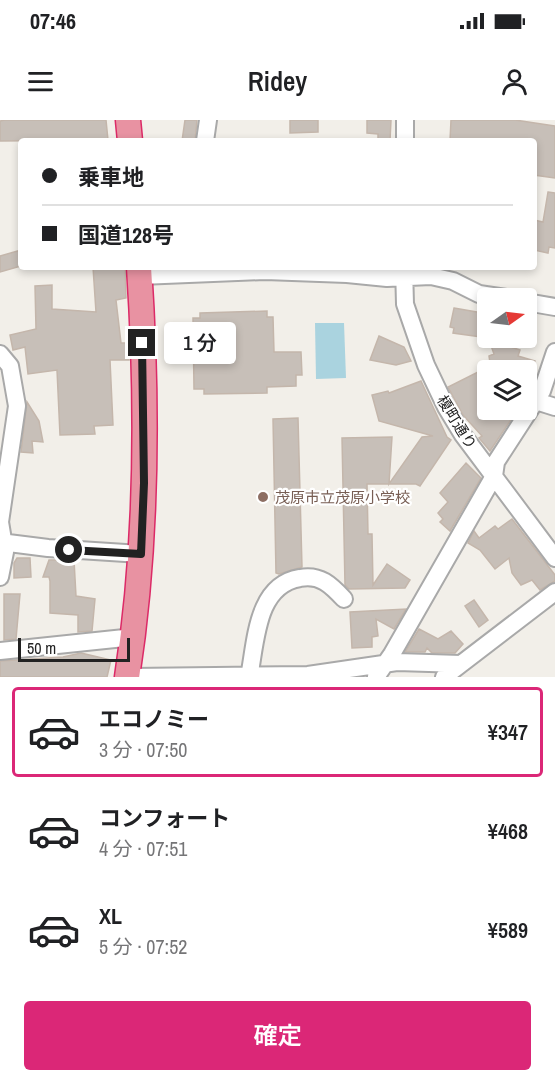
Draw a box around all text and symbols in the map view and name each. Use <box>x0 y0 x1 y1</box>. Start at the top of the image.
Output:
text: 07:46 <box>30 6 76 36</box>
text: Ridey <box>248 63 307 99</box>
icon: menu <box>24 65 57 98</box>
icon: person <box>498 65 531 98</box>
text: 乗車地 <box>78 162 144 192</box>
text: 国道128号 <box>78 220 174 250</box>
north arrow <box>477 288 537 348</box>
map controls <box>477 288 537 420</box>
callout: 1 分 <box>163 322 235 364</box>
route end <box>128 329 155 356</box>
text: 1 分 <box>183 329 217 356</box>
button: layers <box>477 360 537 420</box>
street label: 榎町通り <box>432 391 482 453</box>
place label: 茂原市立茂原小学校 <box>275 487 410 508</box>
marker: 茂原市立茂原小学校 <box>256 490 270 504</box>
route start <box>55 536 82 563</box>
scale bar <box>18 635 130 662</box>
text: 50 m <box>27 637 56 659</box>
text: エコノミー <box>99 704 209 734</box>
icon: car <box>27 705 81 759</box>
text: ¥347 <box>488 717 528 747</box>
text: 3 分 · 07:50 <box>99 736 187 763</box>
text: コンフォート <box>99 803 230 833</box>
icon: car <box>27 804 81 858</box>
text: ¥468 <box>488 816 528 846</box>
text: 4 分 · 07:51 <box>99 835 187 862</box>
text: XL <box>99 901 122 931</box>
icon: car <box>27 903 81 957</box>
text: ¥589 <box>488 915 528 945</box>
text: 5 分 · 07:52 <box>99 933 187 960</box>
button: 確定 <box>24 1001 531 1070</box>

